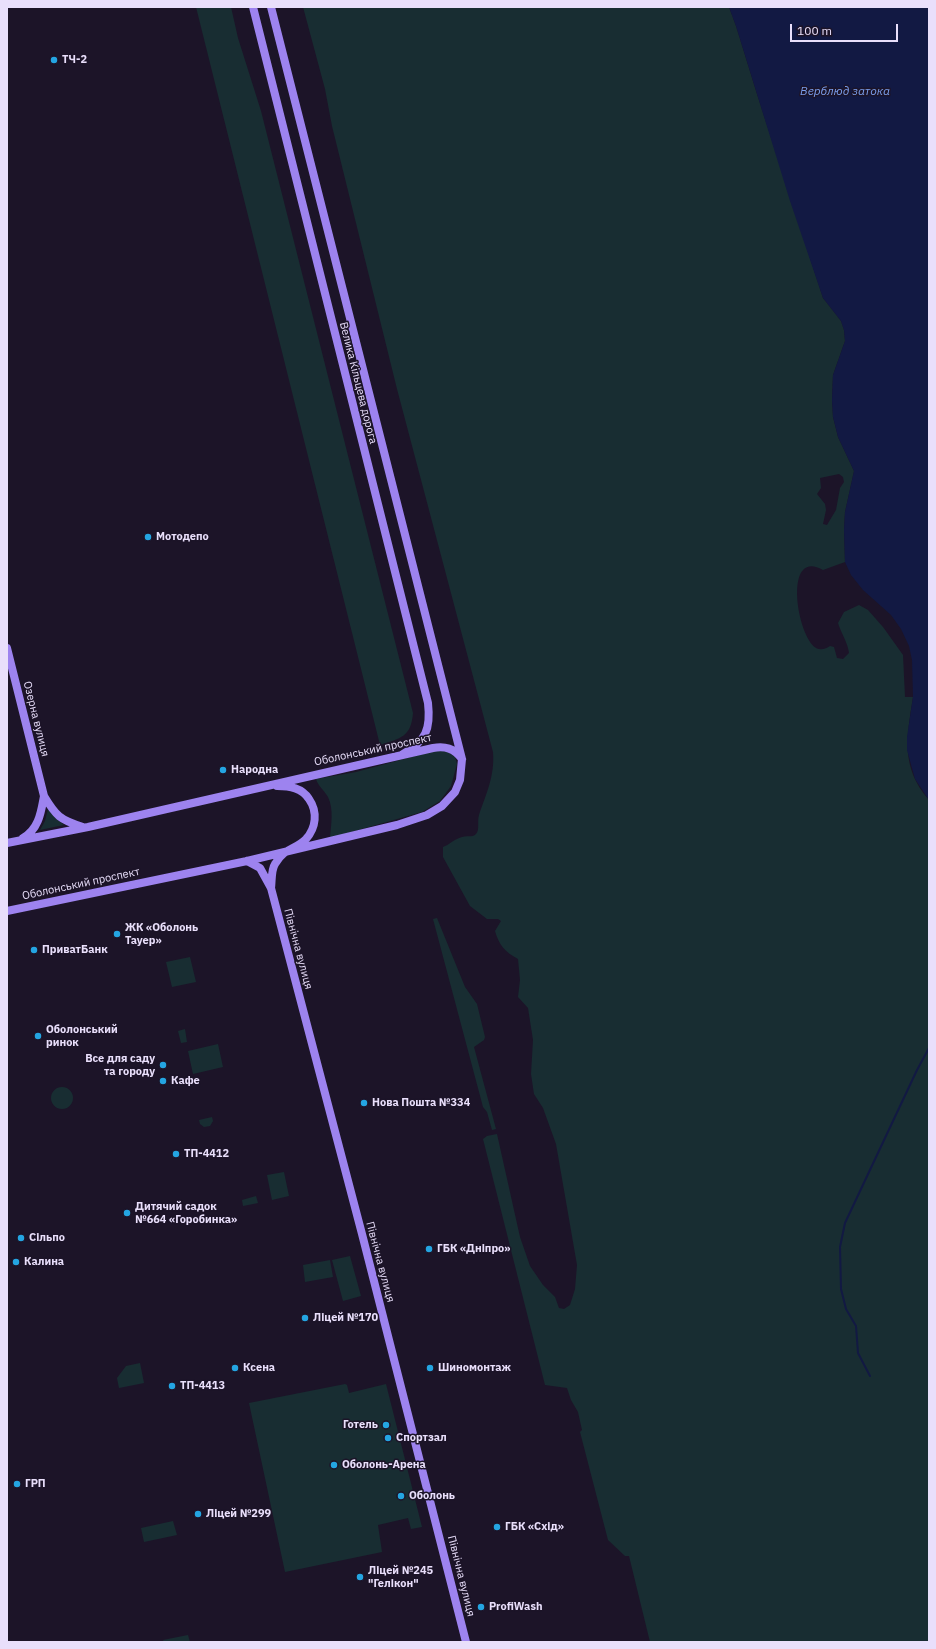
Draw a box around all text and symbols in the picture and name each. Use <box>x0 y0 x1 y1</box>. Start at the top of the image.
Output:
scale bar <box>792 16 900 42</box>
text: 100 m <box>797 23 832 38</box>
place label: ТЧ-2 <box>62 53 87 67</box>
marker: ТЧ-2 <box>49 55 59 65</box>
water label: Верблюд затока <box>800 85 890 99</box>
street label: Велика Кільцева дорога <box>336 321 380 445</box>
place label: Мотодепо <box>156 530 209 544</box>
marker: Мотодепо <box>143 532 153 542</box>
street label: Озерна вулиця <box>20 680 52 758</box>
street label: Оболонський проспект <box>313 731 433 769</box>
place label: Народна <box>231 763 278 777</box>
marker: Народна <box>218 765 228 775</box>
street label: Оболонський проспект <box>21 865 141 903</box>
street label: Північна вулиця <box>281 907 315 991</box>
place label: ЖК «Оболонь Тауер» <box>125 921 198 947</box>
marker: ЖК «Оболонь Тауер» <box>112 929 122 939</box>
place label: ПриватБанк <box>42 943 108 957</box>
marker: ПриватБанк <box>29 945 39 955</box>
place label: Оболонський ринок <box>46 1023 118 1049</box>
marker: Оболонський ринок <box>33 1031 43 1041</box>
place label: Все для саду та городу <box>85 1052 155 1078</box>
marker: Все для саду та городу <box>158 1060 168 1070</box>
place label: Кафе <box>171 1074 200 1088</box>
marker: Кафе <box>158 1076 168 1086</box>
place label: Нова Пошта №334 <box>372 1096 470 1110</box>
marker: Нова Пошта №334 <box>359 1098 369 1108</box>
place label: ТП-4412 <box>184 1147 229 1161</box>
marker: ТП-4412 <box>171 1149 181 1159</box>
place label: Дитячий садок №664 «Горобинка» <box>135 1200 237 1226</box>
marker: Дитячий садок №664 «Горобинка» <box>122 1208 132 1218</box>
street label: Північна вулиця <box>363 1220 397 1304</box>
place label: Сільпо <box>29 1231 65 1245</box>
marker: Сільпо <box>16 1233 26 1243</box>
place label: ГБК «Дніпро» <box>437 1242 510 1256</box>
marker: ГБК «Дніпро» <box>424 1244 434 1254</box>
place label: Калина <box>24 1255 64 1269</box>
marker: Калина <box>11 1257 21 1267</box>
place label: Ліцей №170 <box>313 1311 378 1325</box>
marker: Ліцей №170 <box>300 1313 310 1323</box>
place label: Ксена <box>243 1361 275 1375</box>
place label: Шиномонтаж <box>438 1361 511 1375</box>
marker: Ксена <box>230 1363 240 1373</box>
marker: Шиномонтаж <box>425 1363 435 1373</box>
place label: ТП-4413 <box>180 1379 225 1393</box>
marker: ТП-4413 <box>167 1381 177 1391</box>
place label: Готель <box>343 1418 378 1432</box>
marker: Готель <box>381 1420 391 1430</box>
place label: Спортзал <box>396 1431 447 1445</box>
marker: Спортзал <box>383 1433 393 1443</box>
place label: Оболонь-Арена <box>342 1458 426 1472</box>
marker: Оболонь-Арена <box>329 1460 339 1470</box>
place label: ГРП <box>25 1477 46 1491</box>
marker: ГРП <box>12 1479 22 1489</box>
place label: Оболонь <box>409 1489 455 1503</box>
marker: Оболонь <box>396 1491 406 1501</box>
place label: Ліцей №299 <box>206 1507 271 1521</box>
marker: Ліцей №299 <box>193 1509 203 1519</box>
place label: ГБК «Схід» <box>505 1520 564 1534</box>
marker: ГБК «Схід» <box>492 1522 502 1532</box>
street label: Північна вулиця <box>445 1534 477 1618</box>
place label: Ліцей №245 "Гелікон" <box>368 1564 433 1590</box>
marker: Ліцей №245 "Гелікон" <box>355 1572 365 1582</box>
place label: ProfiWash <box>489 1600 542 1614</box>
marker: ProfiWash <box>476 1602 486 1612</box>

